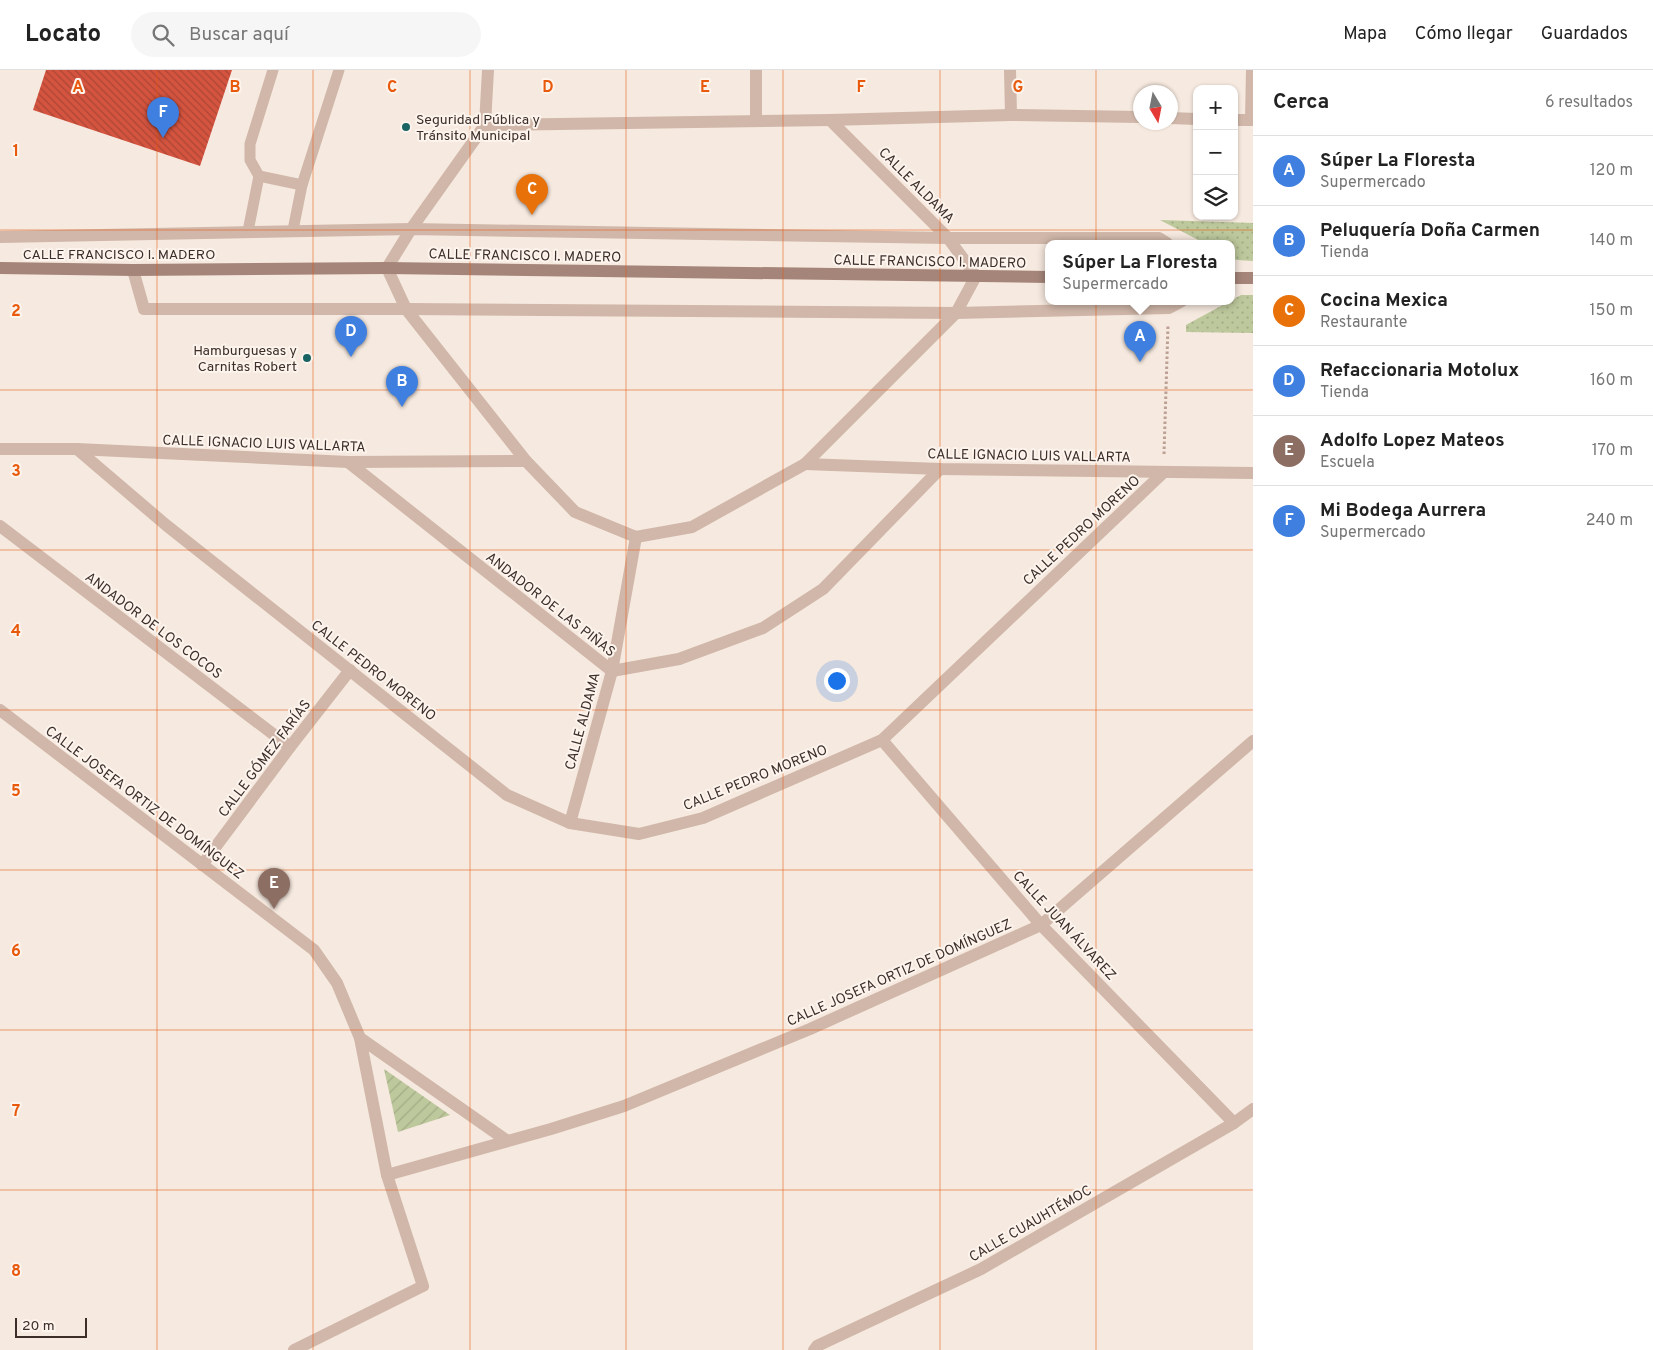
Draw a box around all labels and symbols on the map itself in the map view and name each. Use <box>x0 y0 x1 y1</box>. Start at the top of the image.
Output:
text: A <box>72 78 84 98</box>
text: B <box>229 78 241 98</box>
text: C <box>387 78 397 98</box>
text: D <box>542 78 554 98</box>
text: E <box>700 78 710 98</box>
text: F <box>856 78 866 98</box>
text: G <box>1013 78 1023 98</box>
north arrow <box>1133 85 1178 130</box>
pin: F <box>147 97 179 138</box>
place label: Seguridad Pública y Tránsito Municipal <box>416 112 540 145</box>
marker: Seguridad Pública y Tránsito Municipal <box>400 121 412 133</box>
text: 1 <box>13 142 19 162</box>
street label: CALLE ALDAMA <box>874 145 957 228</box>
pin: C <box>516 174 548 215</box>
street label: CALLE FRANCISCO I. MADERO <box>428 246 621 267</box>
street label: CALLE FRANCISCO I. MADERO <box>23 247 215 264</box>
street label: CALLE FRANCISCO I. MADERO <box>833 252 1026 273</box>
text: 2 <box>11 302 21 322</box>
pin: D <box>335 316 367 357</box>
pin: A <box>1124 321 1156 362</box>
place label: Hamburguesas y Carnitas Robert <box>193 343 297 376</box>
marker: Hamburguesas y Carnitas Robert <box>301 352 313 364</box>
pin: B <box>386 366 418 407</box>
street label: CALLE IGNACIO LUIS VALLARTA <box>162 432 366 457</box>
street label: CALLE IGNACIO LUIS VALLARTA <box>927 446 1131 467</box>
text: 3 <box>11 462 21 482</box>
street label: CALLE PEDRO MORENO <box>1020 472 1144 590</box>
street label: ANDADOR DE LAS PIÑAS <box>482 549 618 661</box>
street label: ANDADOR DE LOS COCOS <box>81 569 225 683</box>
street label: CALLE PEDRO MORENO <box>307 617 439 725</box>
text: 4 <box>11 622 21 642</box>
your location <box>824 668 850 694</box>
street label: CALLE ALDAMA <box>562 671 605 772</box>
street label: CALLE GÓMEZ FARÍAS <box>215 696 315 821</box>
street label: CALLE JOSEFA ORTIZ DE DOMÍNGUEZ <box>42 722 247 883</box>
street label: CALLE PEDRO MORENO <box>681 742 830 815</box>
text: 5 <box>11 782 21 802</box>
street label: CALLE JUAN ÁLVAREZ <box>1009 867 1120 984</box>
pin: E <box>258 868 290 909</box>
street label: CALLE JOSEFA ORTIZ DE DOMÍNGUEZ <box>784 915 1015 1031</box>
text: 6 <box>11 942 21 962</box>
text: 7 <box>12 1102 20 1122</box>
street label: CALLE CUAUHTÉMOC <box>966 1181 1095 1266</box>
text: 8 <box>11 1262 21 1282</box>
scale bar <box>15 1315 88 1338</box>

